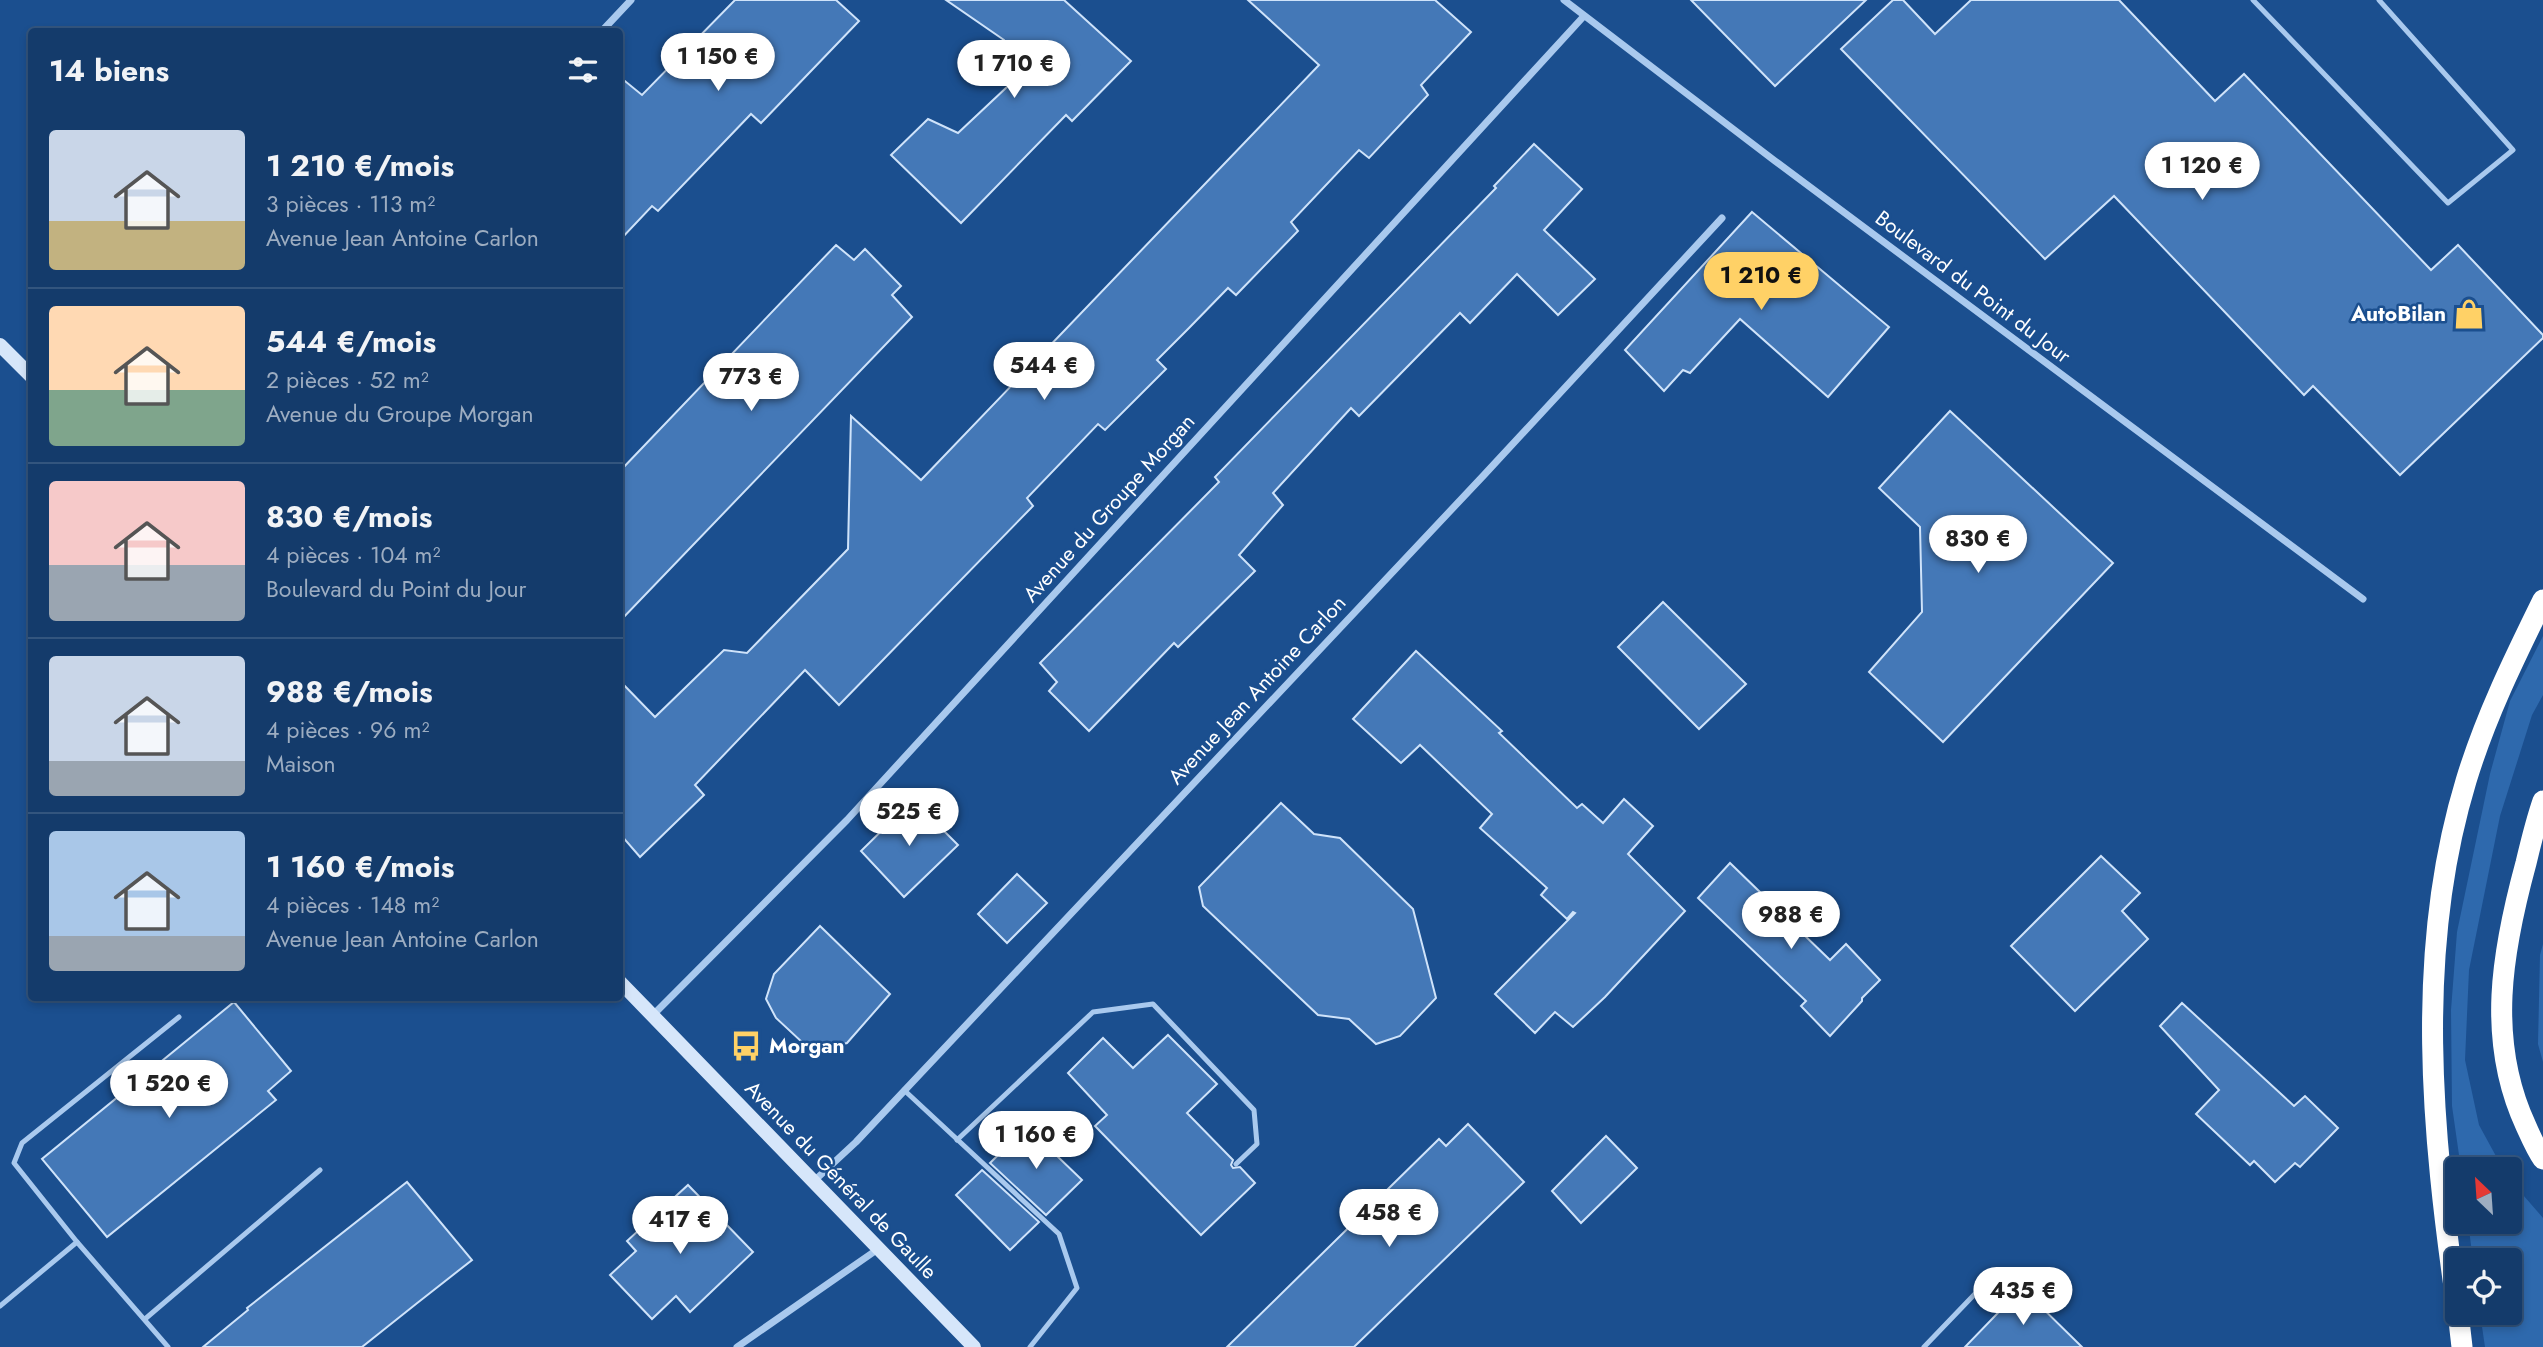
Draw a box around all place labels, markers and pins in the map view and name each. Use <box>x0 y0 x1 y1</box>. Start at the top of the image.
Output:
pin: 1 150 € <box>653 34 783 93</box>
pin: 1 710 € <box>949 41 1079 100</box>
pin: 1 120 € <box>2137 142 2267 202</box>
pin: 1 210 € <box>1696 252 1826 312</box>
shop icon: AutoBilan <box>2452 297 2486 331</box>
place label: AutoBilan <box>2350 299 2446 329</box>
pin: 544 € <box>995 342 1093 402</box>
pin: 773 € <box>702 354 800 413</box>
pin: 830 € <box>1929 516 2027 575</box>
pin: 525 € <box>860 788 958 848</box>
pin: 988 € <box>1742 892 1840 951</box>
bus stop icon: Morgan <box>729 1029 763 1063</box>
place label: Morgan <box>769 1031 845 1061</box>
pin: 1 520 € <box>104 1060 234 1120</box>
pin: 1 160 € <box>971 1112 1101 1171</box>
pin: 458 € <box>1340 1190 1438 1249</box>
pin: 417 € <box>631 1196 729 1256</box>
pin: 435 € <box>1974 1268 2072 1327</box>

